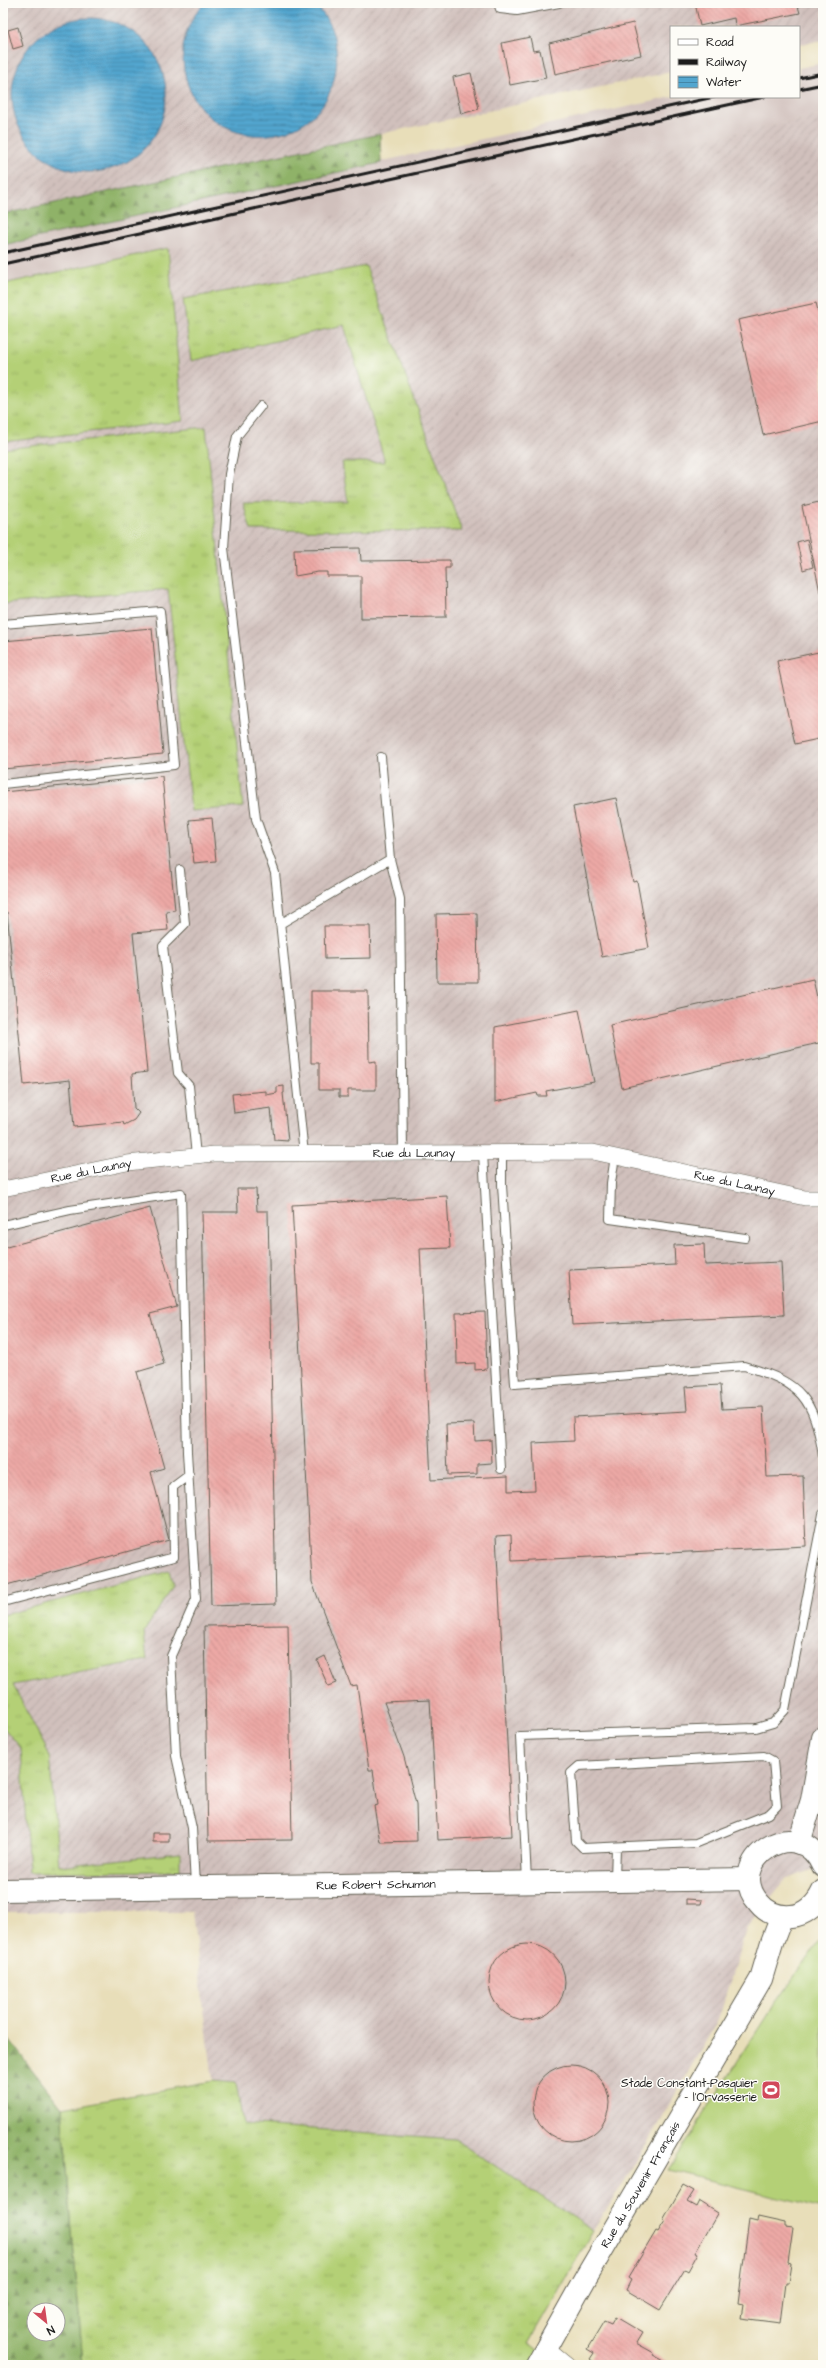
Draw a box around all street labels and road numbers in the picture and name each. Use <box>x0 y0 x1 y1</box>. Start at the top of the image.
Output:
street label: Rue du Launay <box>373 1144 455 1162</box>
street label: Rue du Launay <box>49 1154 133 1187</box>
street label: Rue du Launay <box>693 1166 777 1201</box>
street label: Rue Robert Schuman <box>316 1875 436 1894</box>
street label: Rue du Souvenir Français <box>597 2118 684 2251</box>

